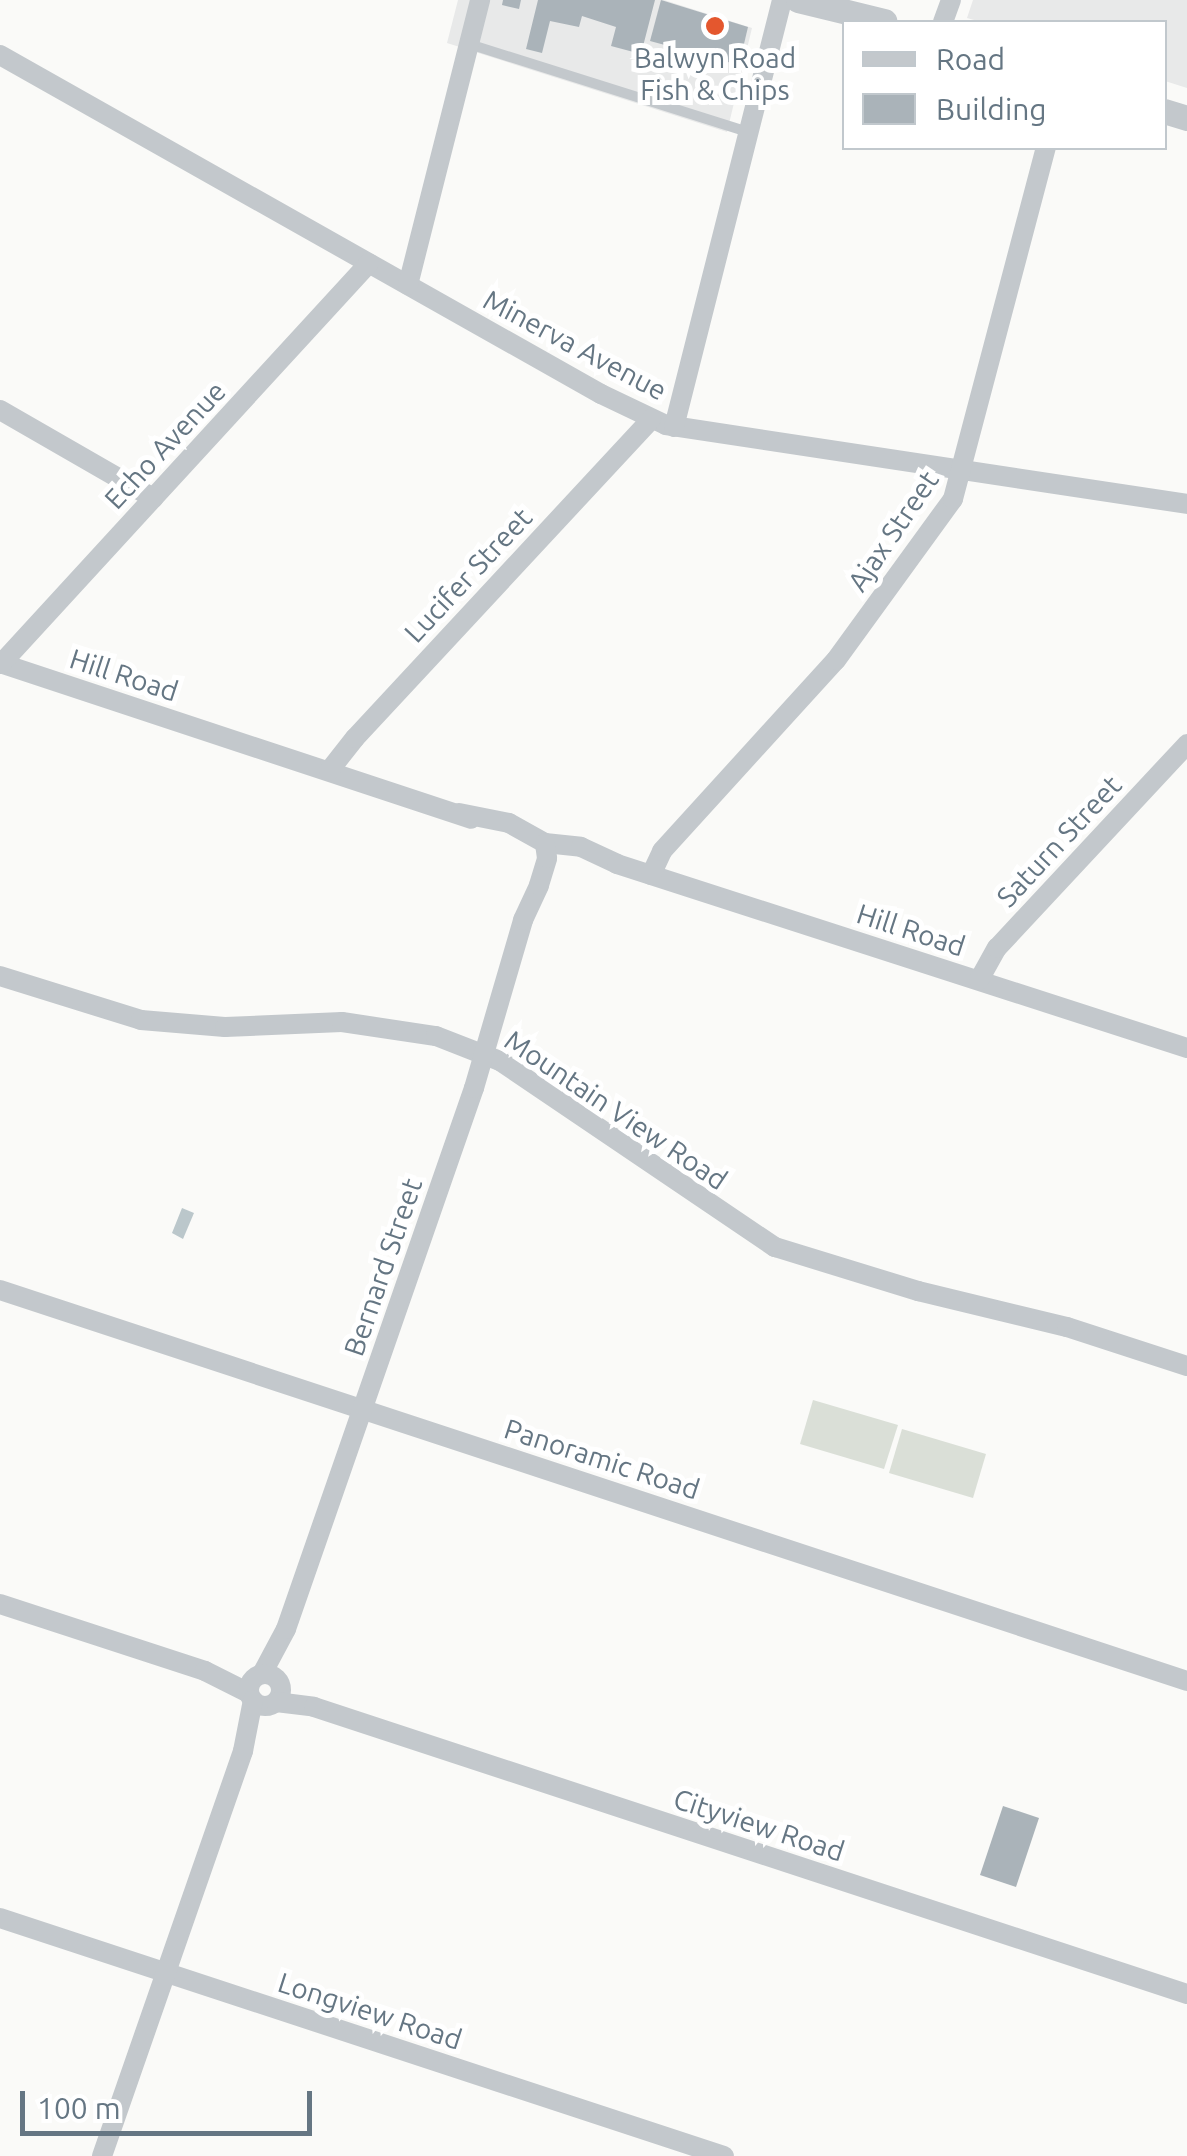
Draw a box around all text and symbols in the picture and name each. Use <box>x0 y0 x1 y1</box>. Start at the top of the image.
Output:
marker: Balwyn Road Fish & Chips <box>704 15 726 37</box>
legend <box>842 20 1167 150</box>
place label: Balwyn Road Fish & Chips <box>634 41 796 107</box>
text: Road <box>936 42 1005 76</box>
text: Building <box>936 92 1047 126</box>
street label: Minerva Avenue <box>478 283 672 407</box>
street label: Echo Avenue <box>98 374 232 516</box>
street label: Ajax Street <box>840 464 946 598</box>
street label: Lucifer Street <box>397 501 539 649</box>
street label: Hill Road <box>66 642 182 708</box>
street label: Saturn Street <box>990 768 1128 914</box>
street label: Hill Road <box>853 897 969 963</box>
street label: Mountain View Road <box>498 1023 734 1197</box>
street label: Bernard Street <box>337 1174 429 1360</box>
street label: Panoramic Road <box>500 1412 704 1506</box>
street label: Cityview Road <box>669 1782 849 1868</box>
street label: Longview Road <box>274 1965 466 2057</box>
scale bar <box>25 2071 318 2133</box>
text: 100 m <box>37 2091 121 2125</box>

